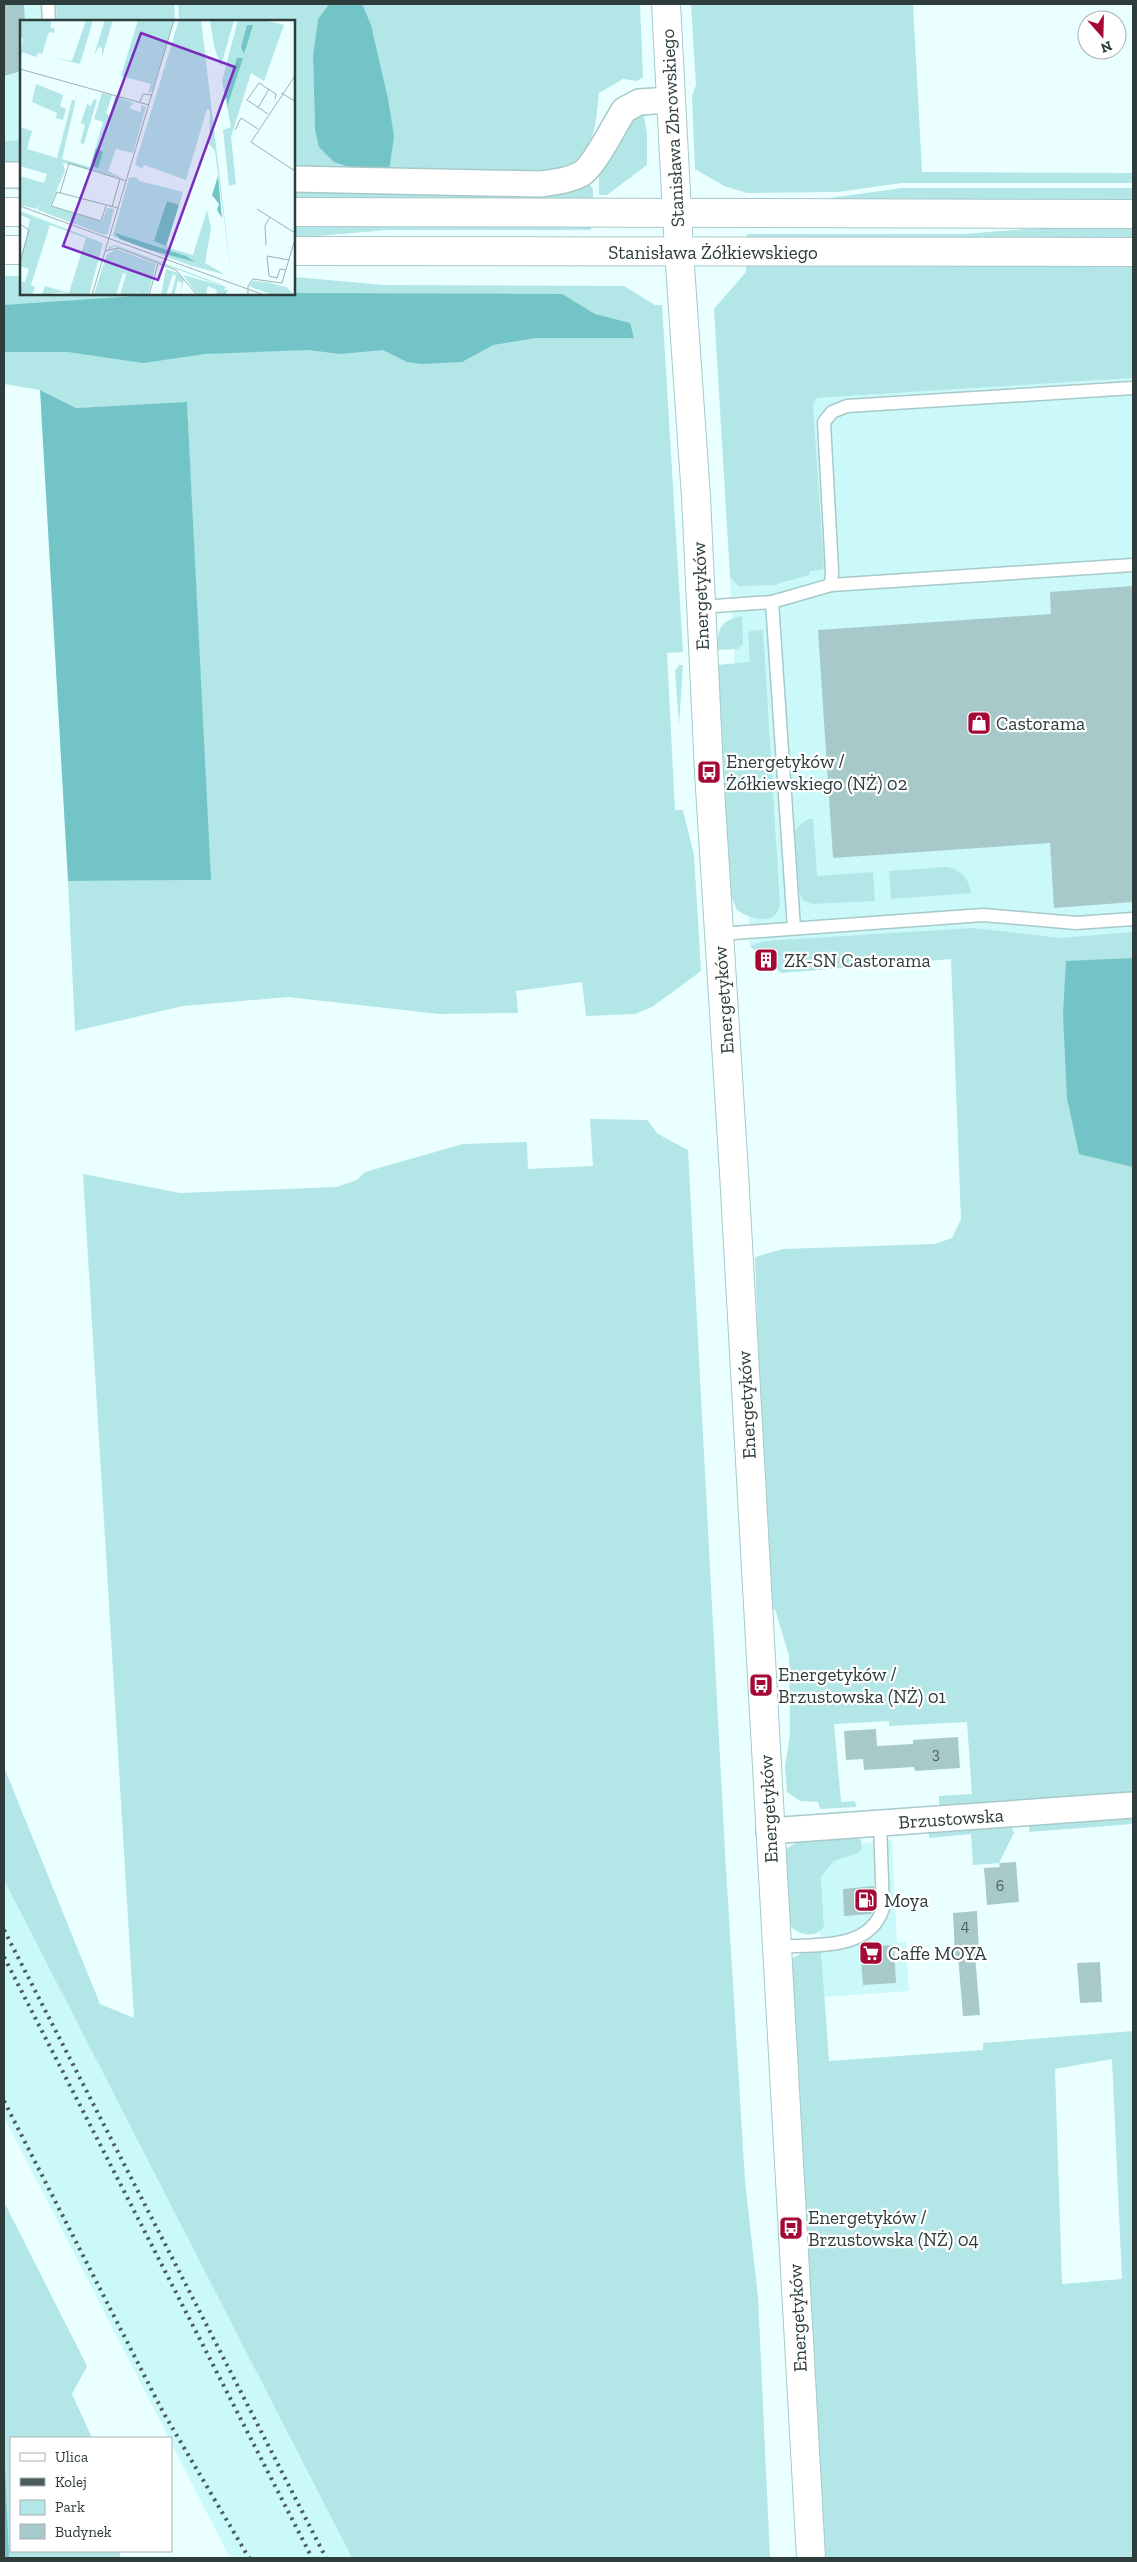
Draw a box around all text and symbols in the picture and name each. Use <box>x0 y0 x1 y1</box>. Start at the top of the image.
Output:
north arrow <box>1077 10 1127 60</box>
inset map <box>20 20 295 295</box>
street label: Stanisława Zbrowskiego <box>656 28 689 228</box>
text: N <box>1098 37 1114 57</box>
street label: Stanisława Żółkiewskiego <box>608 241 818 264</box>
street label: Energetyków <box>687 541 714 651</box>
shop icon: Castorama <box>966 710 992 736</box>
place label: Castorama <box>996 712 1085 735</box>
place label: Energetyków / Żółkiewskiego (NŻ) 02 <box>726 750 908 795</box>
bus stop icon: Energetyków / Żółkiewskiego (NŻ) 02 <box>696 759 722 785</box>
street label: Energetyków <box>708 945 739 1055</box>
building icon: ZK-SN Castorama <box>753 947 779 973</box>
place label: ZK-SN Castorama <box>784 949 931 972</box>
street label: Energetyków <box>732 1350 761 1460</box>
place label: Energetyków / Brzustowska (NŻ) 01 <box>778 1663 946 1708</box>
bus stop icon: Energetyków / Brzustowska (NŻ) 01 <box>748 1672 774 1698</box>
house number: 3 <box>932 1744 940 1763</box>
street label: Energetyków <box>754 1754 783 1864</box>
street label: Brzustowska <box>898 1803 1005 1834</box>
house number: 6 <box>996 1876 1004 1895</box>
fuel station icon: Moya <box>853 1887 879 1913</box>
place label: Moya <box>884 1889 929 1912</box>
house number: 4 <box>961 1916 970 1935</box>
supermarket icon: Caffe MOYA <box>858 1940 884 1966</box>
place label: Caffe MOYA <box>888 1942 987 1965</box>
place label: Energetyków / Brzustowska (NŻ) 04 <box>808 2206 979 2251</box>
bus stop icon: Energetyków / Brzustowska (NŻ) 04 <box>778 2215 804 2241</box>
street label: Energetyków <box>783 2263 812 2373</box>
legend <box>10 2437 172 2552</box>
text: Ulica <box>55 2448 88 2466</box>
text: Kolej <box>55 2473 87 2491</box>
text: Park <box>55 2498 85 2516</box>
text: Budynek <box>55 2523 112 2541</box>

